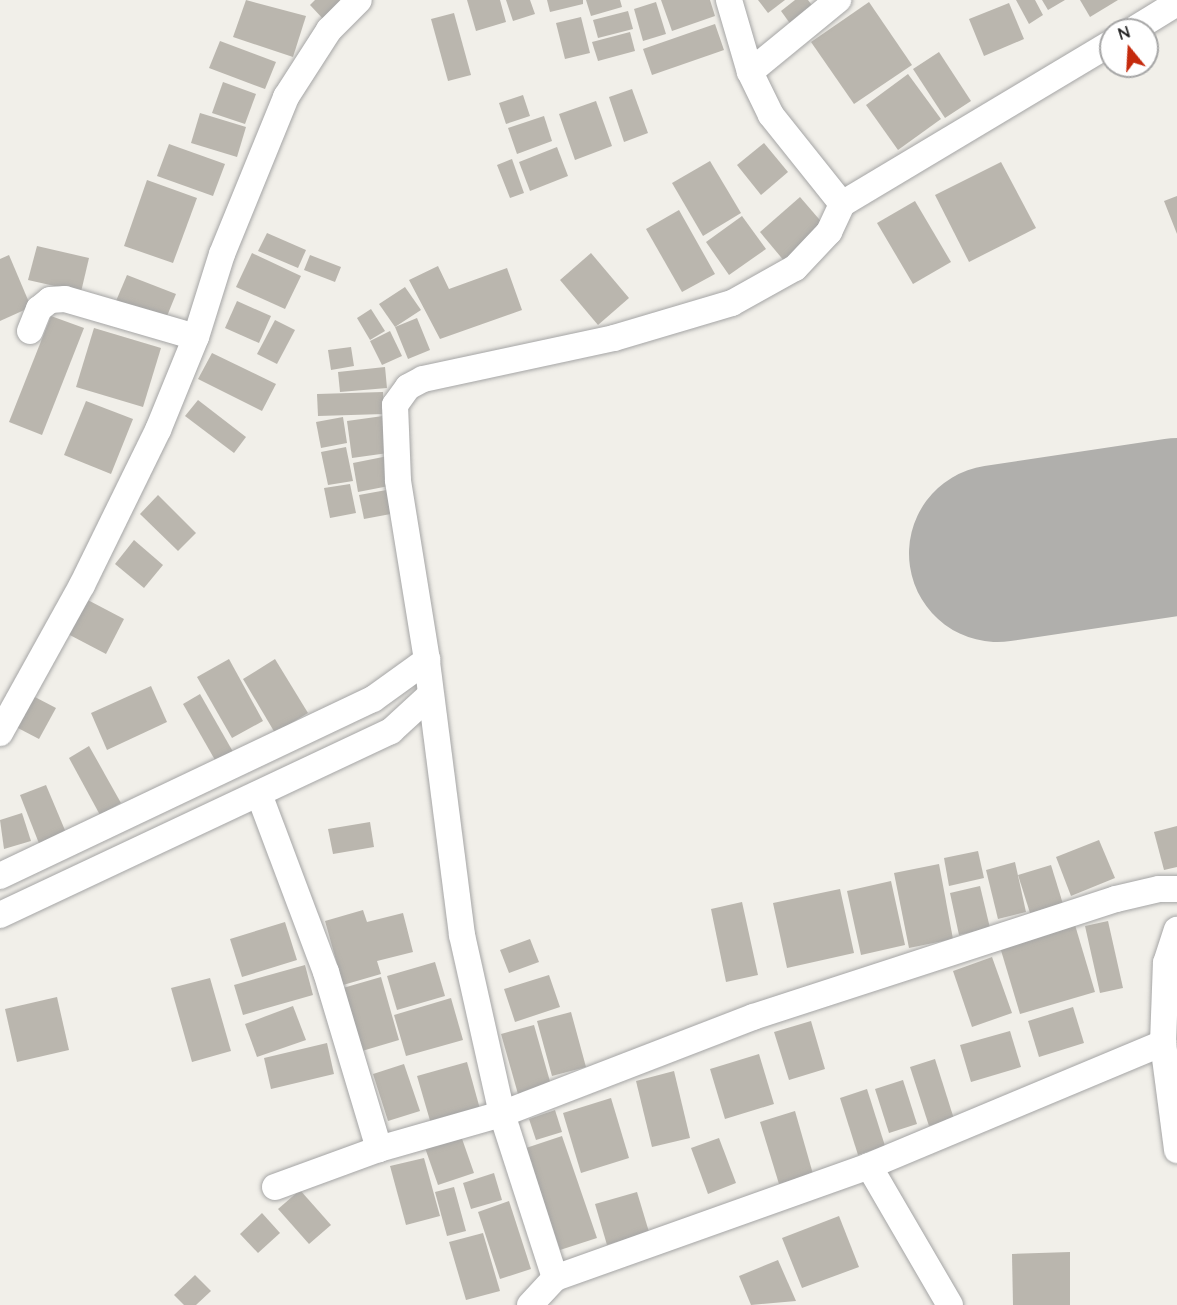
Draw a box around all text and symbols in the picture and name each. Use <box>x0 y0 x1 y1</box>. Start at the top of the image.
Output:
north arrow <box>1099 18 1159 78</box>
text: N <box>1115 21 1133 44</box>

